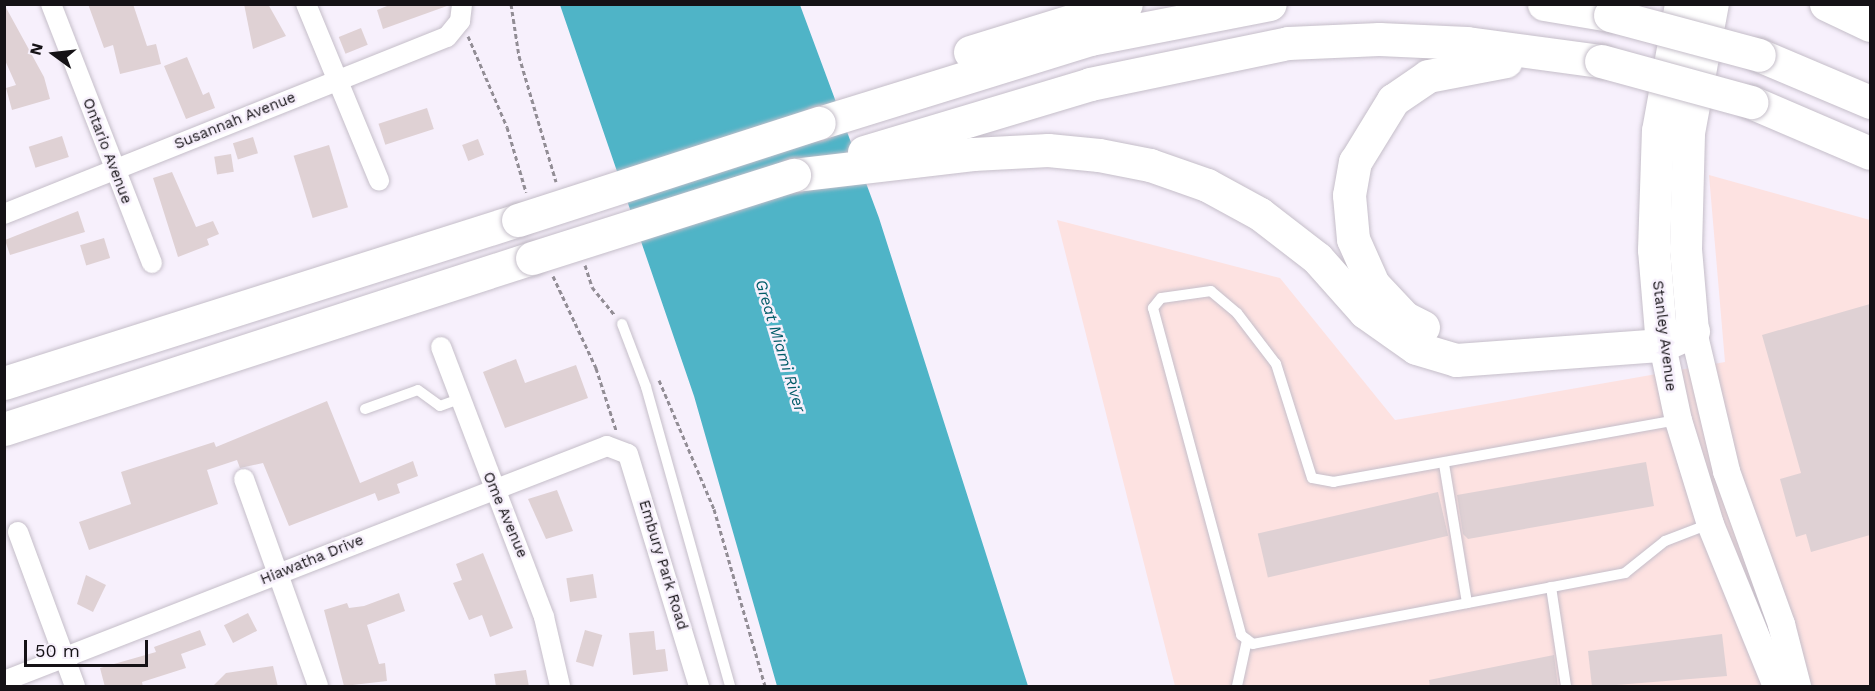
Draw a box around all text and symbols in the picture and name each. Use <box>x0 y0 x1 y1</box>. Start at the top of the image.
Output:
north arrow <box>24 24 84 84</box>
text: N <box>25 41 47 57</box>
street label: Susannah Avenue <box>171 88 299 154</box>
street label: Ontario Avenue <box>78 95 136 207</box>
water label: Great Miami River <box>751 277 809 415</box>
street label: Stanley Avenue <box>1648 279 1680 393</box>
street label: Ome Avenue <box>479 469 531 561</box>
street label: Embury Park Road <box>635 498 691 632</box>
street label: Hiawatha Drive <box>257 531 367 589</box>
scale bar <box>27 628 152 666</box>
text: 50 m <box>35 640 80 661</box>

